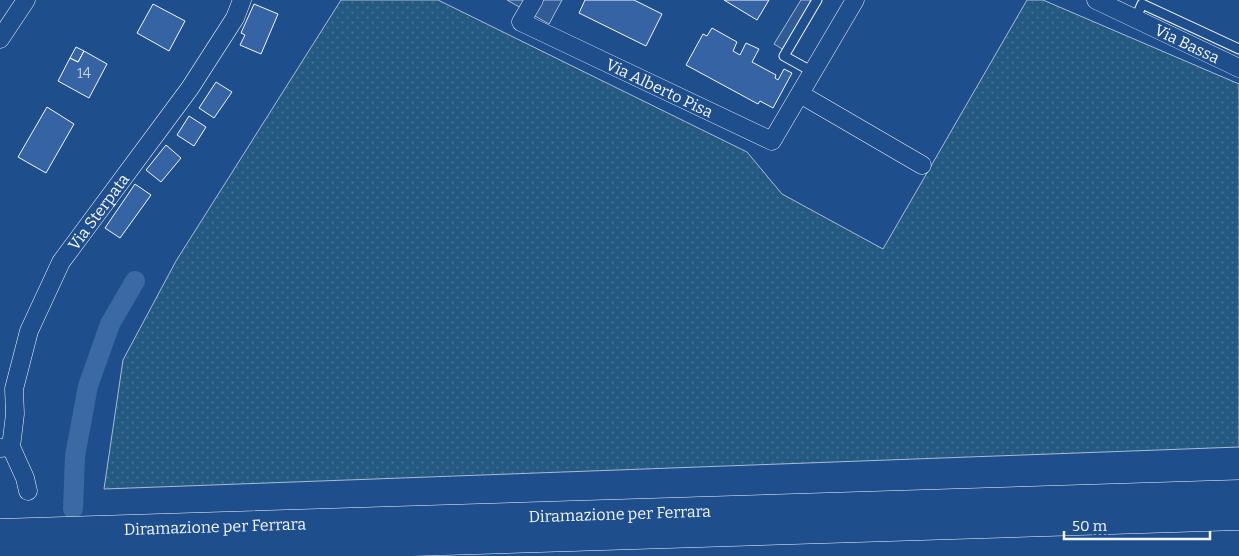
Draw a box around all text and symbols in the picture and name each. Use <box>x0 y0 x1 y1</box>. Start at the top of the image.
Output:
street label: Via Bassa <box>1152 20 1223 67</box>
street label: Via Alberto Pisa <box>603 54 717 121</box>
house number: 14 <box>77 65 91 82</box>
street label: Via Sterpata <box>64 170 133 254</box>
street label: Diramazione per Ferrara <box>528 501 711 526</box>
scale bar <box>1064 508 1210 540</box>
street label: Diramazione per Ferrara <box>123 514 307 539</box>
text: 50 m <box>1072 517 1108 535</box>

